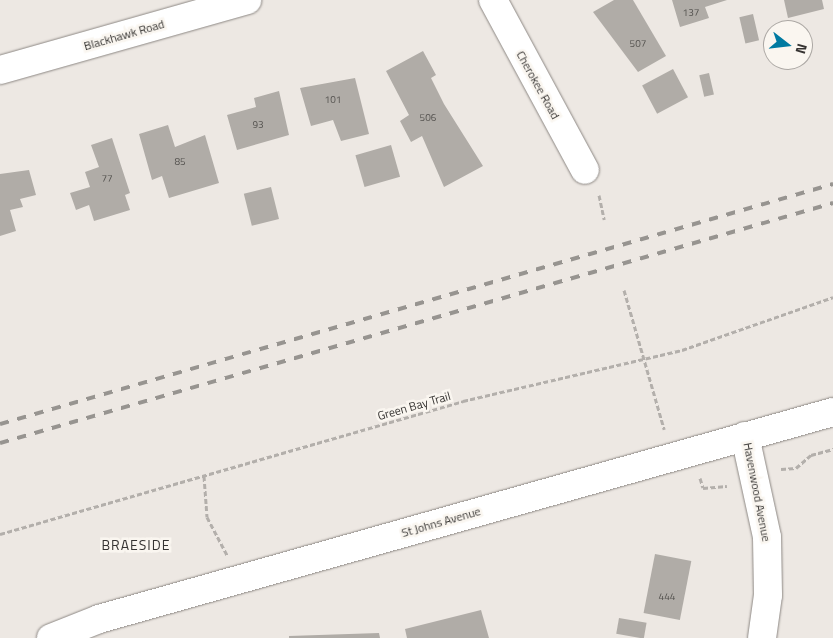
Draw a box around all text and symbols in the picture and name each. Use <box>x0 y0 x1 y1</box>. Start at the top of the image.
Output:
house number: 137 <box>683 7 699 19</box>
street label: Blackhawk Road <box>82 17 166 53</box>
north arrow <box>763 20 813 70</box>
house number: 507 <box>630 38 646 50</box>
text: N <box>791 41 813 57</box>
street label: Cherokee Road <box>513 48 563 122</box>
house number: 101 <box>325 94 341 106</box>
house number: 506 <box>420 112 436 124</box>
house number: 93 <box>252 119 264 131</box>
house number: 85 <box>174 156 186 168</box>
house number: 77 <box>101 173 113 185</box>
street label: Green Bay Trail <box>376 389 452 423</box>
street label: Havenwood Avenue <box>740 441 774 543</box>
street label: St Johns Avenue <box>400 504 482 540</box>
district label: BRAESIDE <box>101 537 171 553</box>
house number: 444 <box>659 591 675 603</box>

